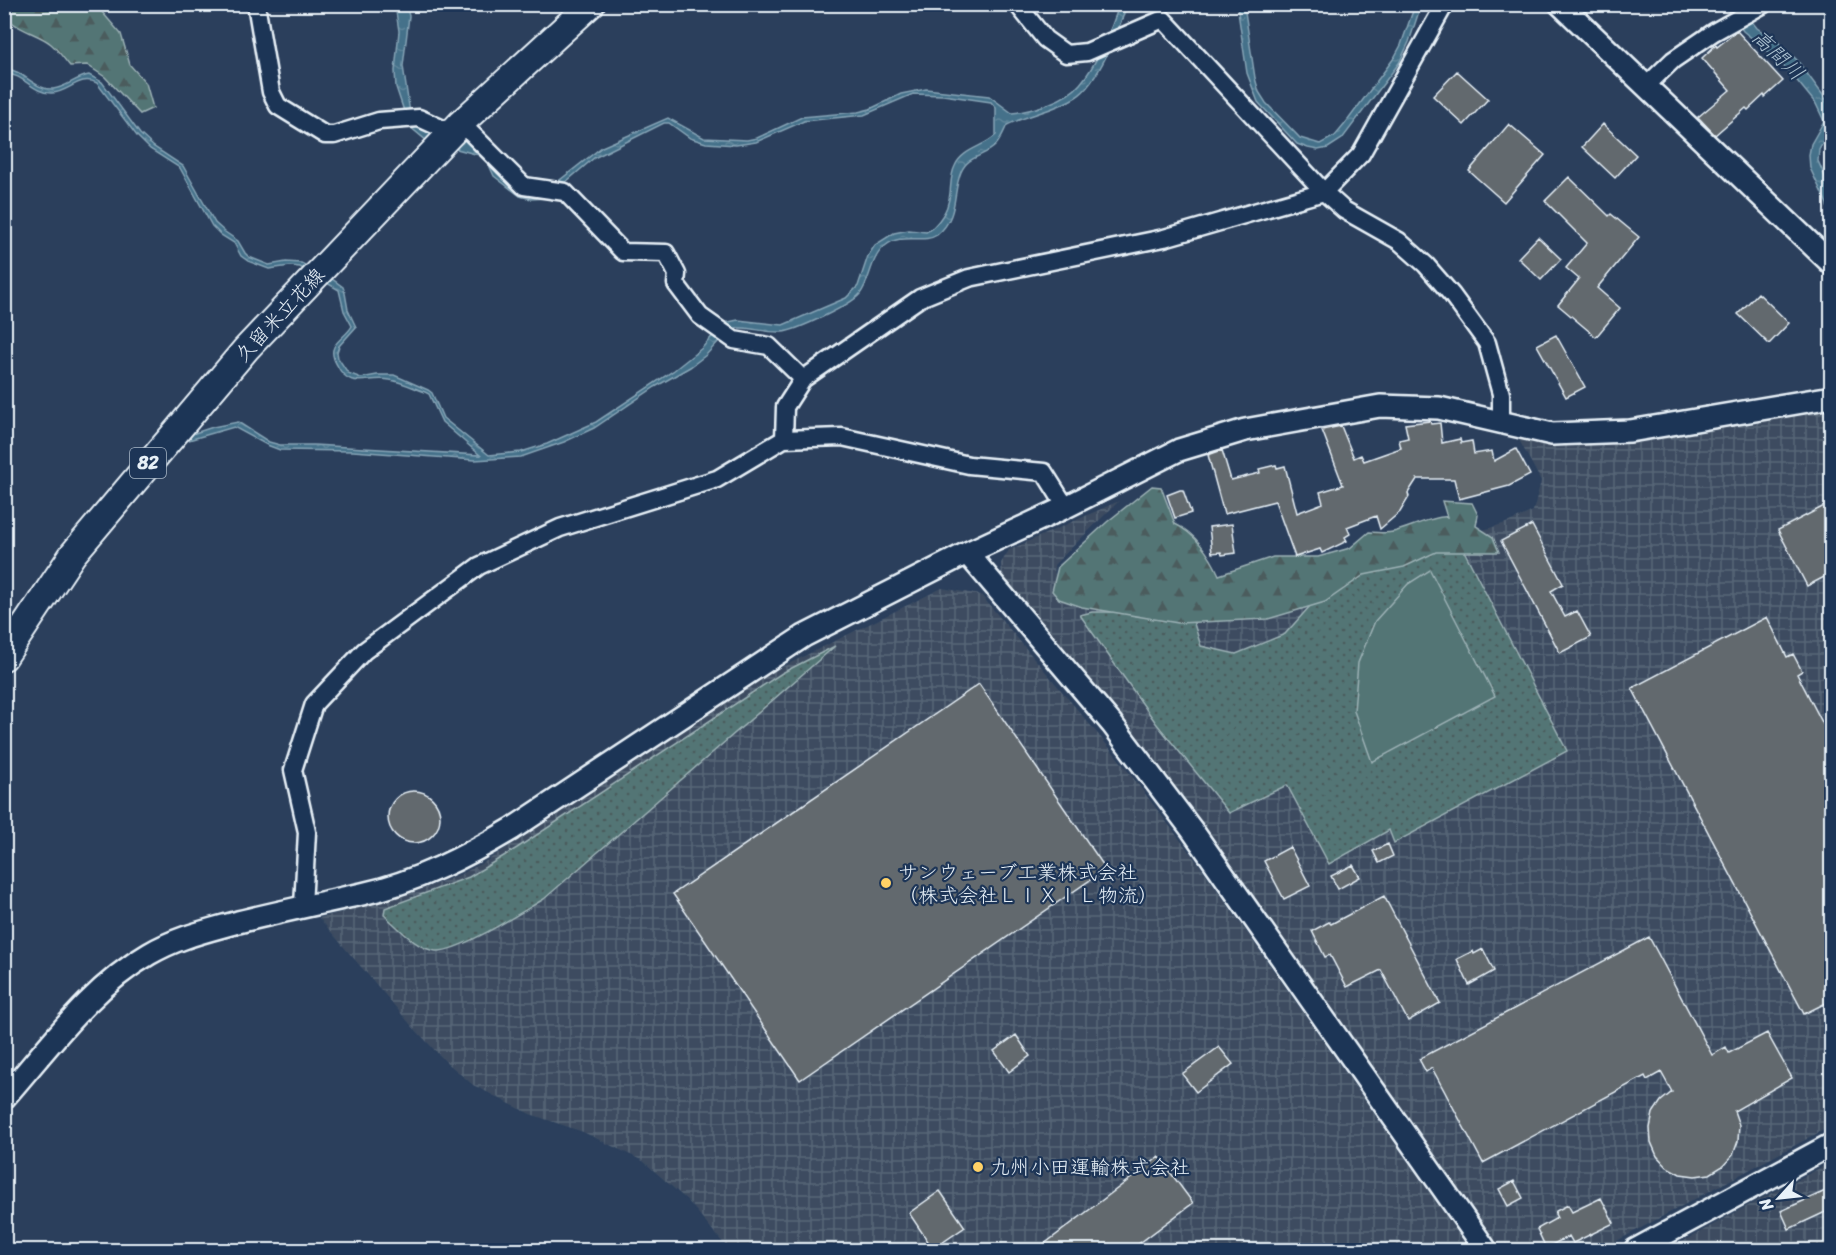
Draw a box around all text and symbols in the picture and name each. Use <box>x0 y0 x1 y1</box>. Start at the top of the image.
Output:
water label: 高間川 <box>1742 19 1814 91</box>
street label: 久留米立花線 <box>226 259 334 371</box>
road number: 82 <box>130 448 166 478</box>
place label: サンウェーブ工業株式会社 （株式会社ＬＩＸＩＬ物流） <box>898 855 1158 913</box>
marker: サンウェーブ工業株式会社 （株式会社ＬＩＸＩＬ物流） <box>879 876 893 890</box>
place label: 九州小田運輸株式会社 <box>990 1150 1190 1185</box>
marker: 九州小田運輸株式会社 <box>971 1160 985 1174</box>
north arrow <box>1749 1168 1809 1228</box>
text: N <box>1750 1192 1782 1217</box>

